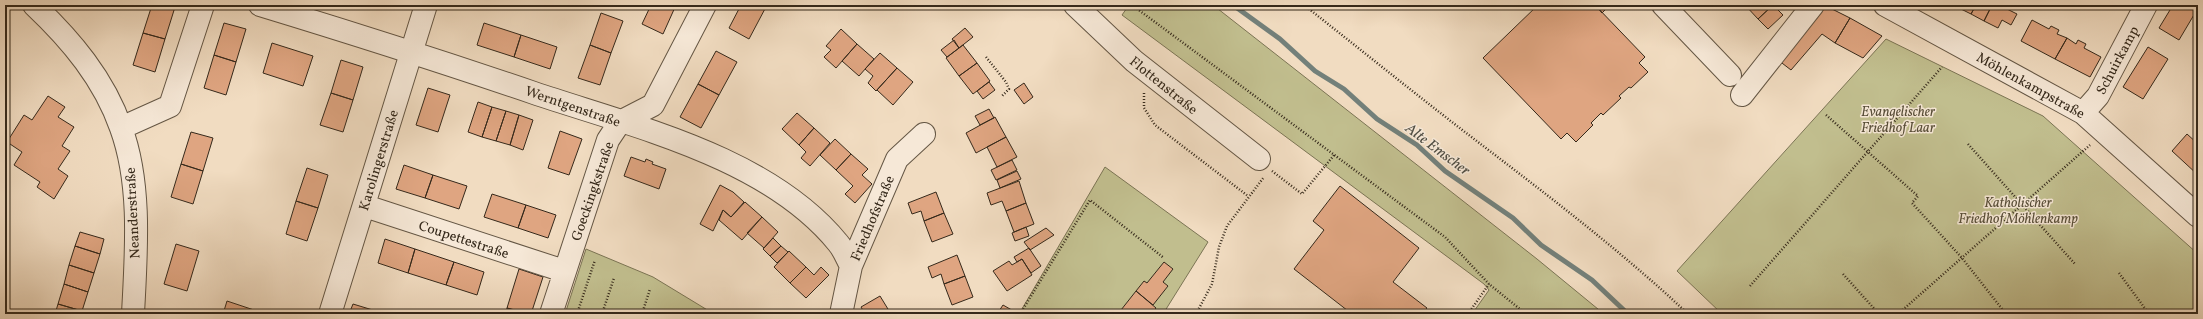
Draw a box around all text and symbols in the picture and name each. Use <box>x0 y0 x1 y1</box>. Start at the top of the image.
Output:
street label: Schuirkamp <box>2092 23 2144 98</box>
street label: Möhlenkampstraße <box>1973 49 2088 124</box>
street label: Flottenstraße <box>1125 53 1201 120</box>
street label: Werntgenstraße <box>522 82 623 133</box>
park label: Evangelischer Friedhof Laar <box>1861 103 1936 138</box>
street label: Karolingerstraße <box>355 107 404 213</box>
water label: Alte Emscher <box>1400 118 1474 182</box>
street label: Goeckingkstraße <box>568 139 619 244</box>
street label: Neanderstraße <box>122 166 145 259</box>
street label: Friedhofstraße <box>847 172 900 264</box>
park label: Katholischer Friedhof Möhlenkamp <box>1958 194 2078 229</box>
street label: Coupettestraße <box>416 217 512 264</box>

